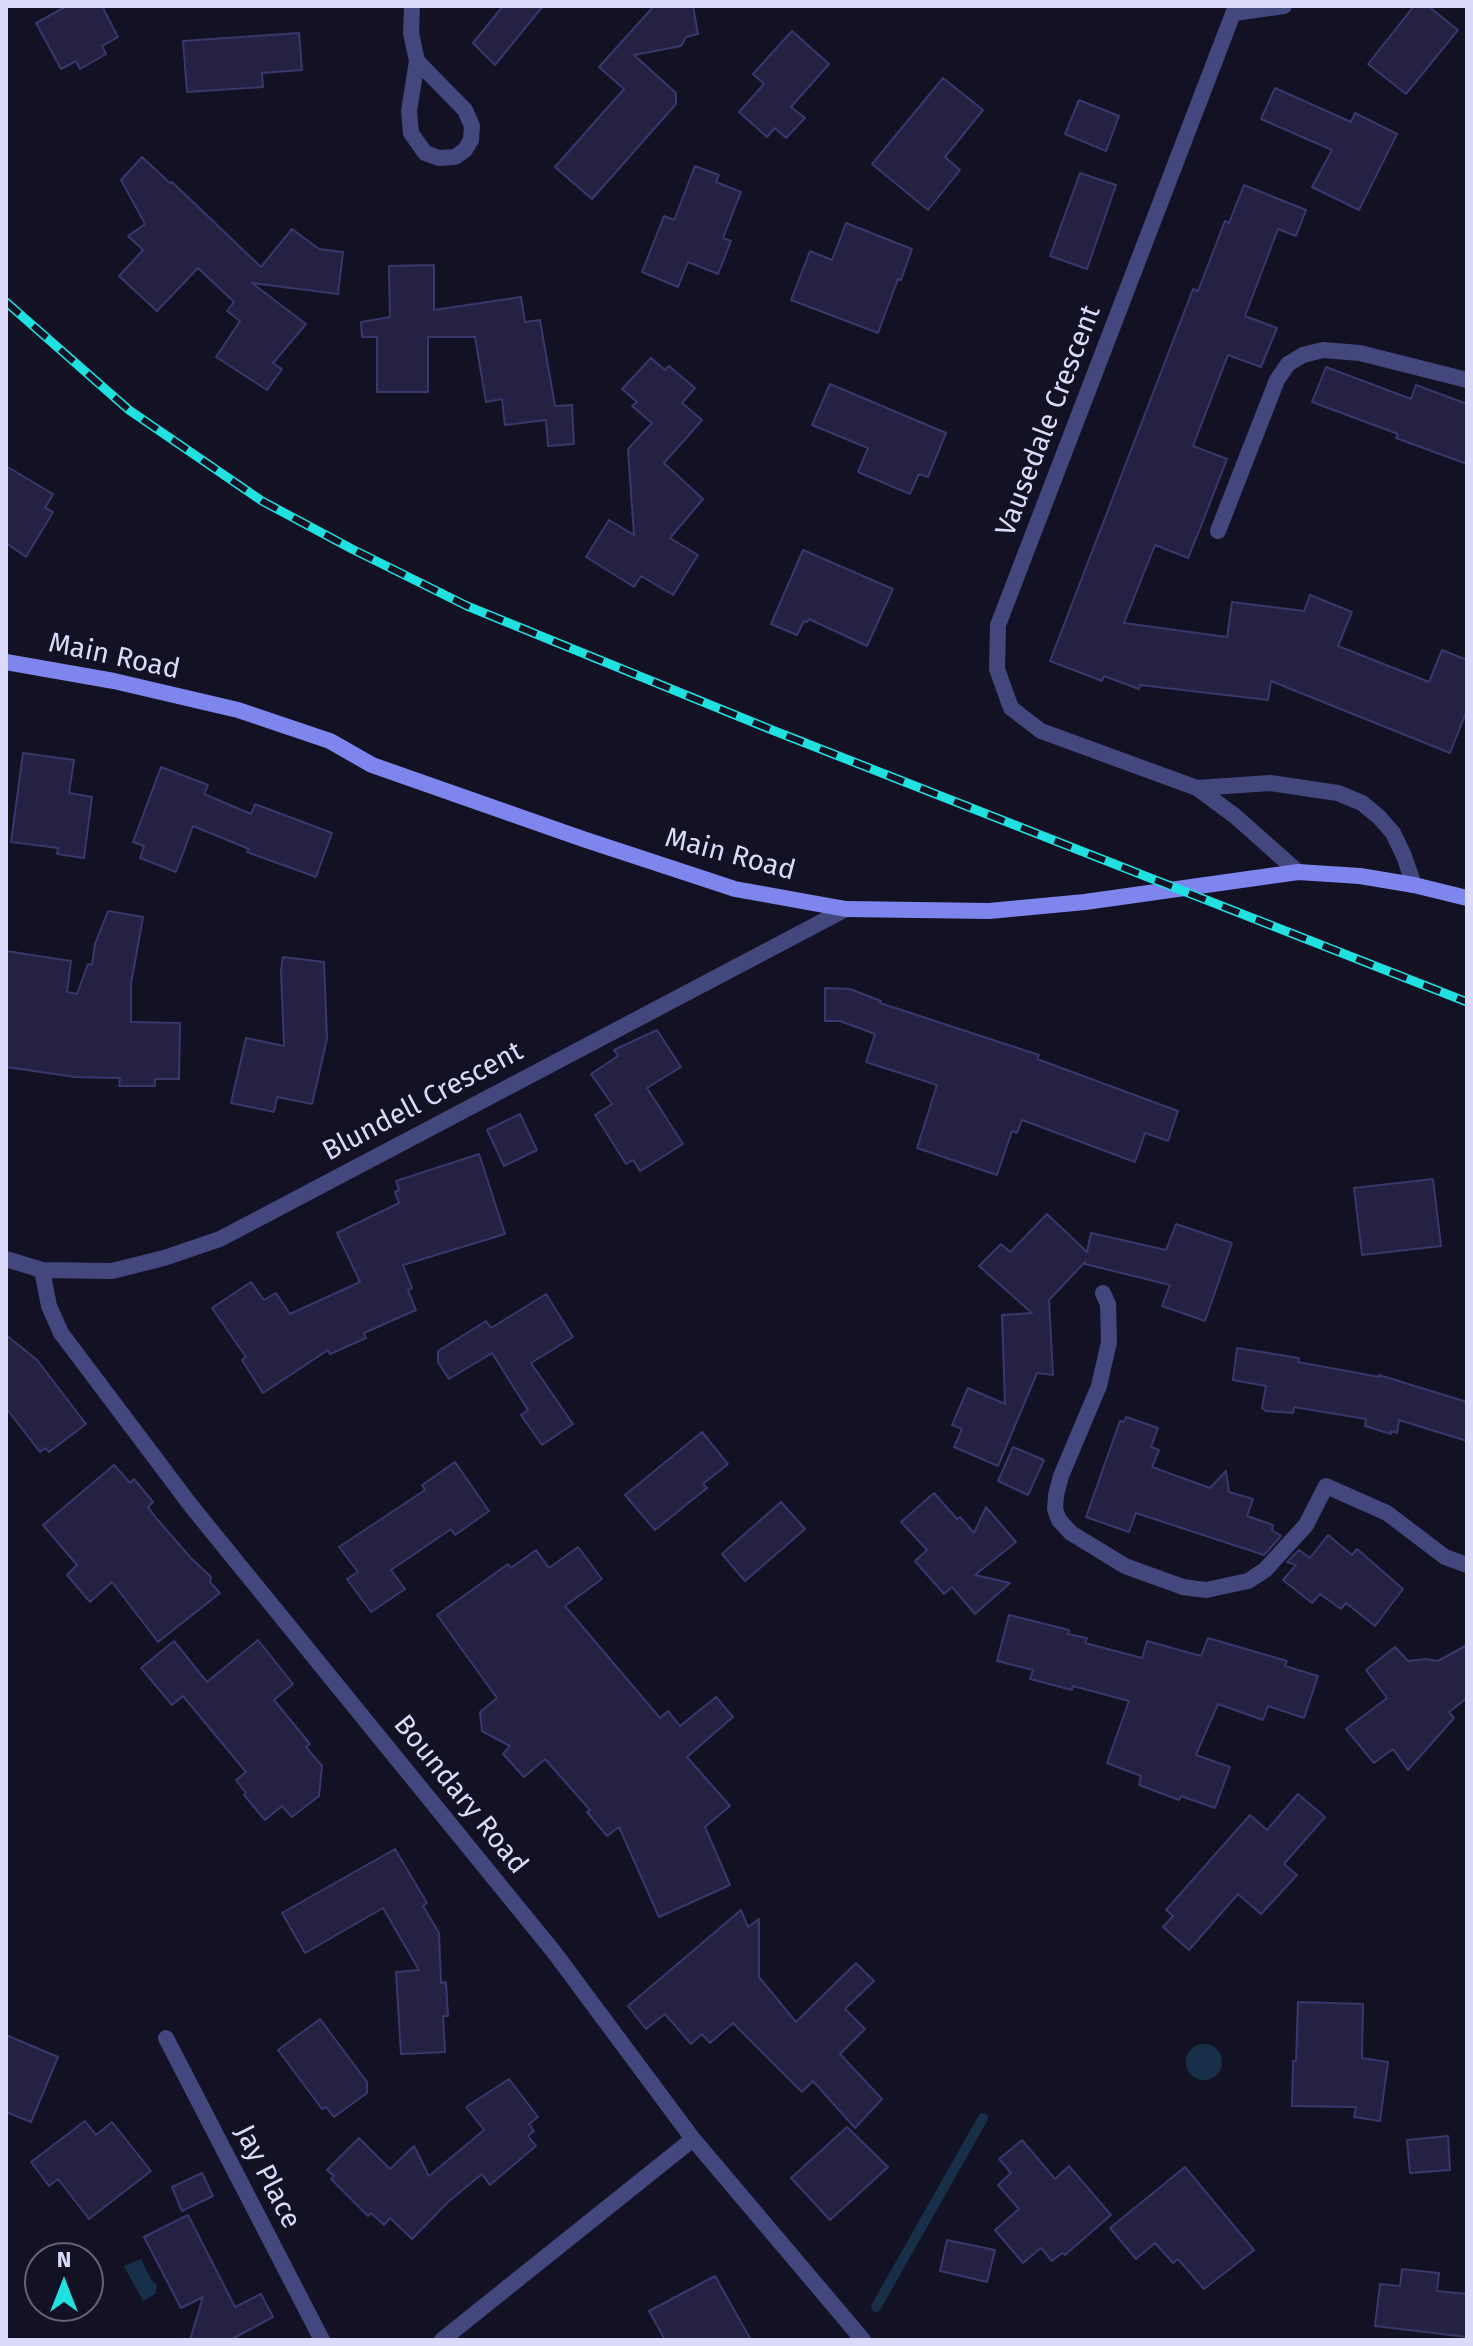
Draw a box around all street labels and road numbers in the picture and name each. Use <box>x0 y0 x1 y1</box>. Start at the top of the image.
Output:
street label: Vausedale Crescent <box>989 301 1109 541</box>
street label: Main Road <box>45 627 183 687</box>
street label: Main Road <box>661 822 799 888</box>
street label: Blundell Crescent <box>317 1035 529 1169</box>
street label: Boundary Road <box>386 1709 534 1881</box>
street label: Jay Place <box>227 2120 307 2234</box>

